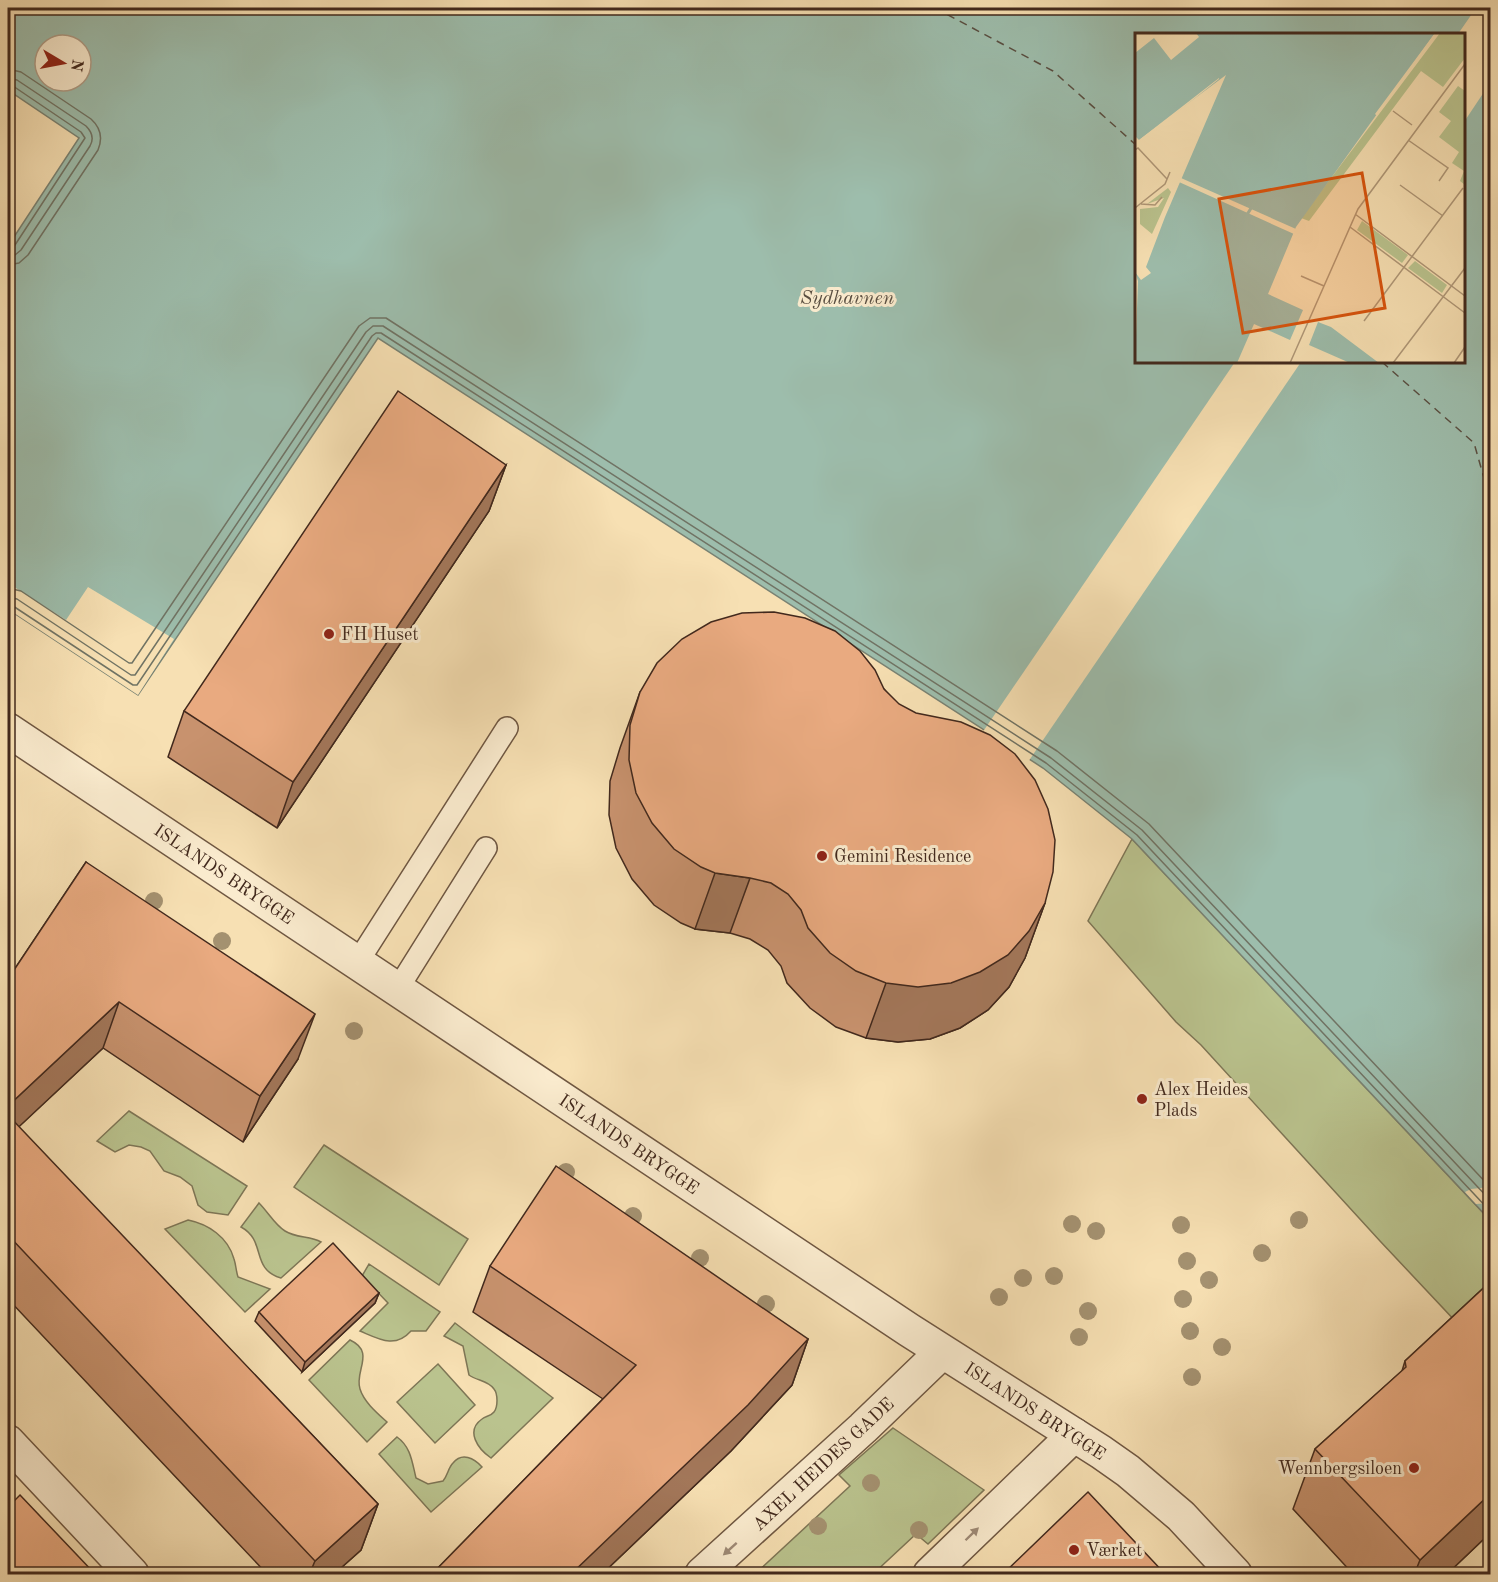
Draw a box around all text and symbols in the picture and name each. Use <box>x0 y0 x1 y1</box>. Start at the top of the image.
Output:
north arrow <box>33 33 93 93</box>
inset map <box>1135 33 1465 363</box>
text: N <box>67 58 85 73</box>
water label: Sydhavnen <box>800 289 894 309</box>
place label: FH Huset <box>341 626 419 644</box>
marker: FH Huset <box>322 627 336 641</box>
street label: ISLANDS BRYGGE <box>150 821 297 928</box>
place label: Gemini Residence <box>834 848 971 866</box>
marker: Gemini Residence <box>815 849 829 863</box>
place label: Alex Heides Plads <box>1154 1081 1248 1120</box>
street label: ISLANDS BRYGGE <box>555 1091 702 1198</box>
marker: Alex Heides Plads <box>1135 1092 1149 1106</box>
street label: ISLANDS BRYGGE <box>961 1360 1108 1464</box>
street label: AXEL HEIDES GADE <box>750 1395 898 1535</box>
place label: Wennbergsiloen <box>1278 1460 1402 1478</box>
marker: Wennbergsiloen <box>1407 1461 1421 1475</box>
one-way arrow <box>964 1527 978 1541</box>
one-way arrow <box>723 1542 738 1556</box>
place label: Værket <box>1086 1542 1142 1560</box>
marker: Værket <box>1067 1543 1081 1557</box>

